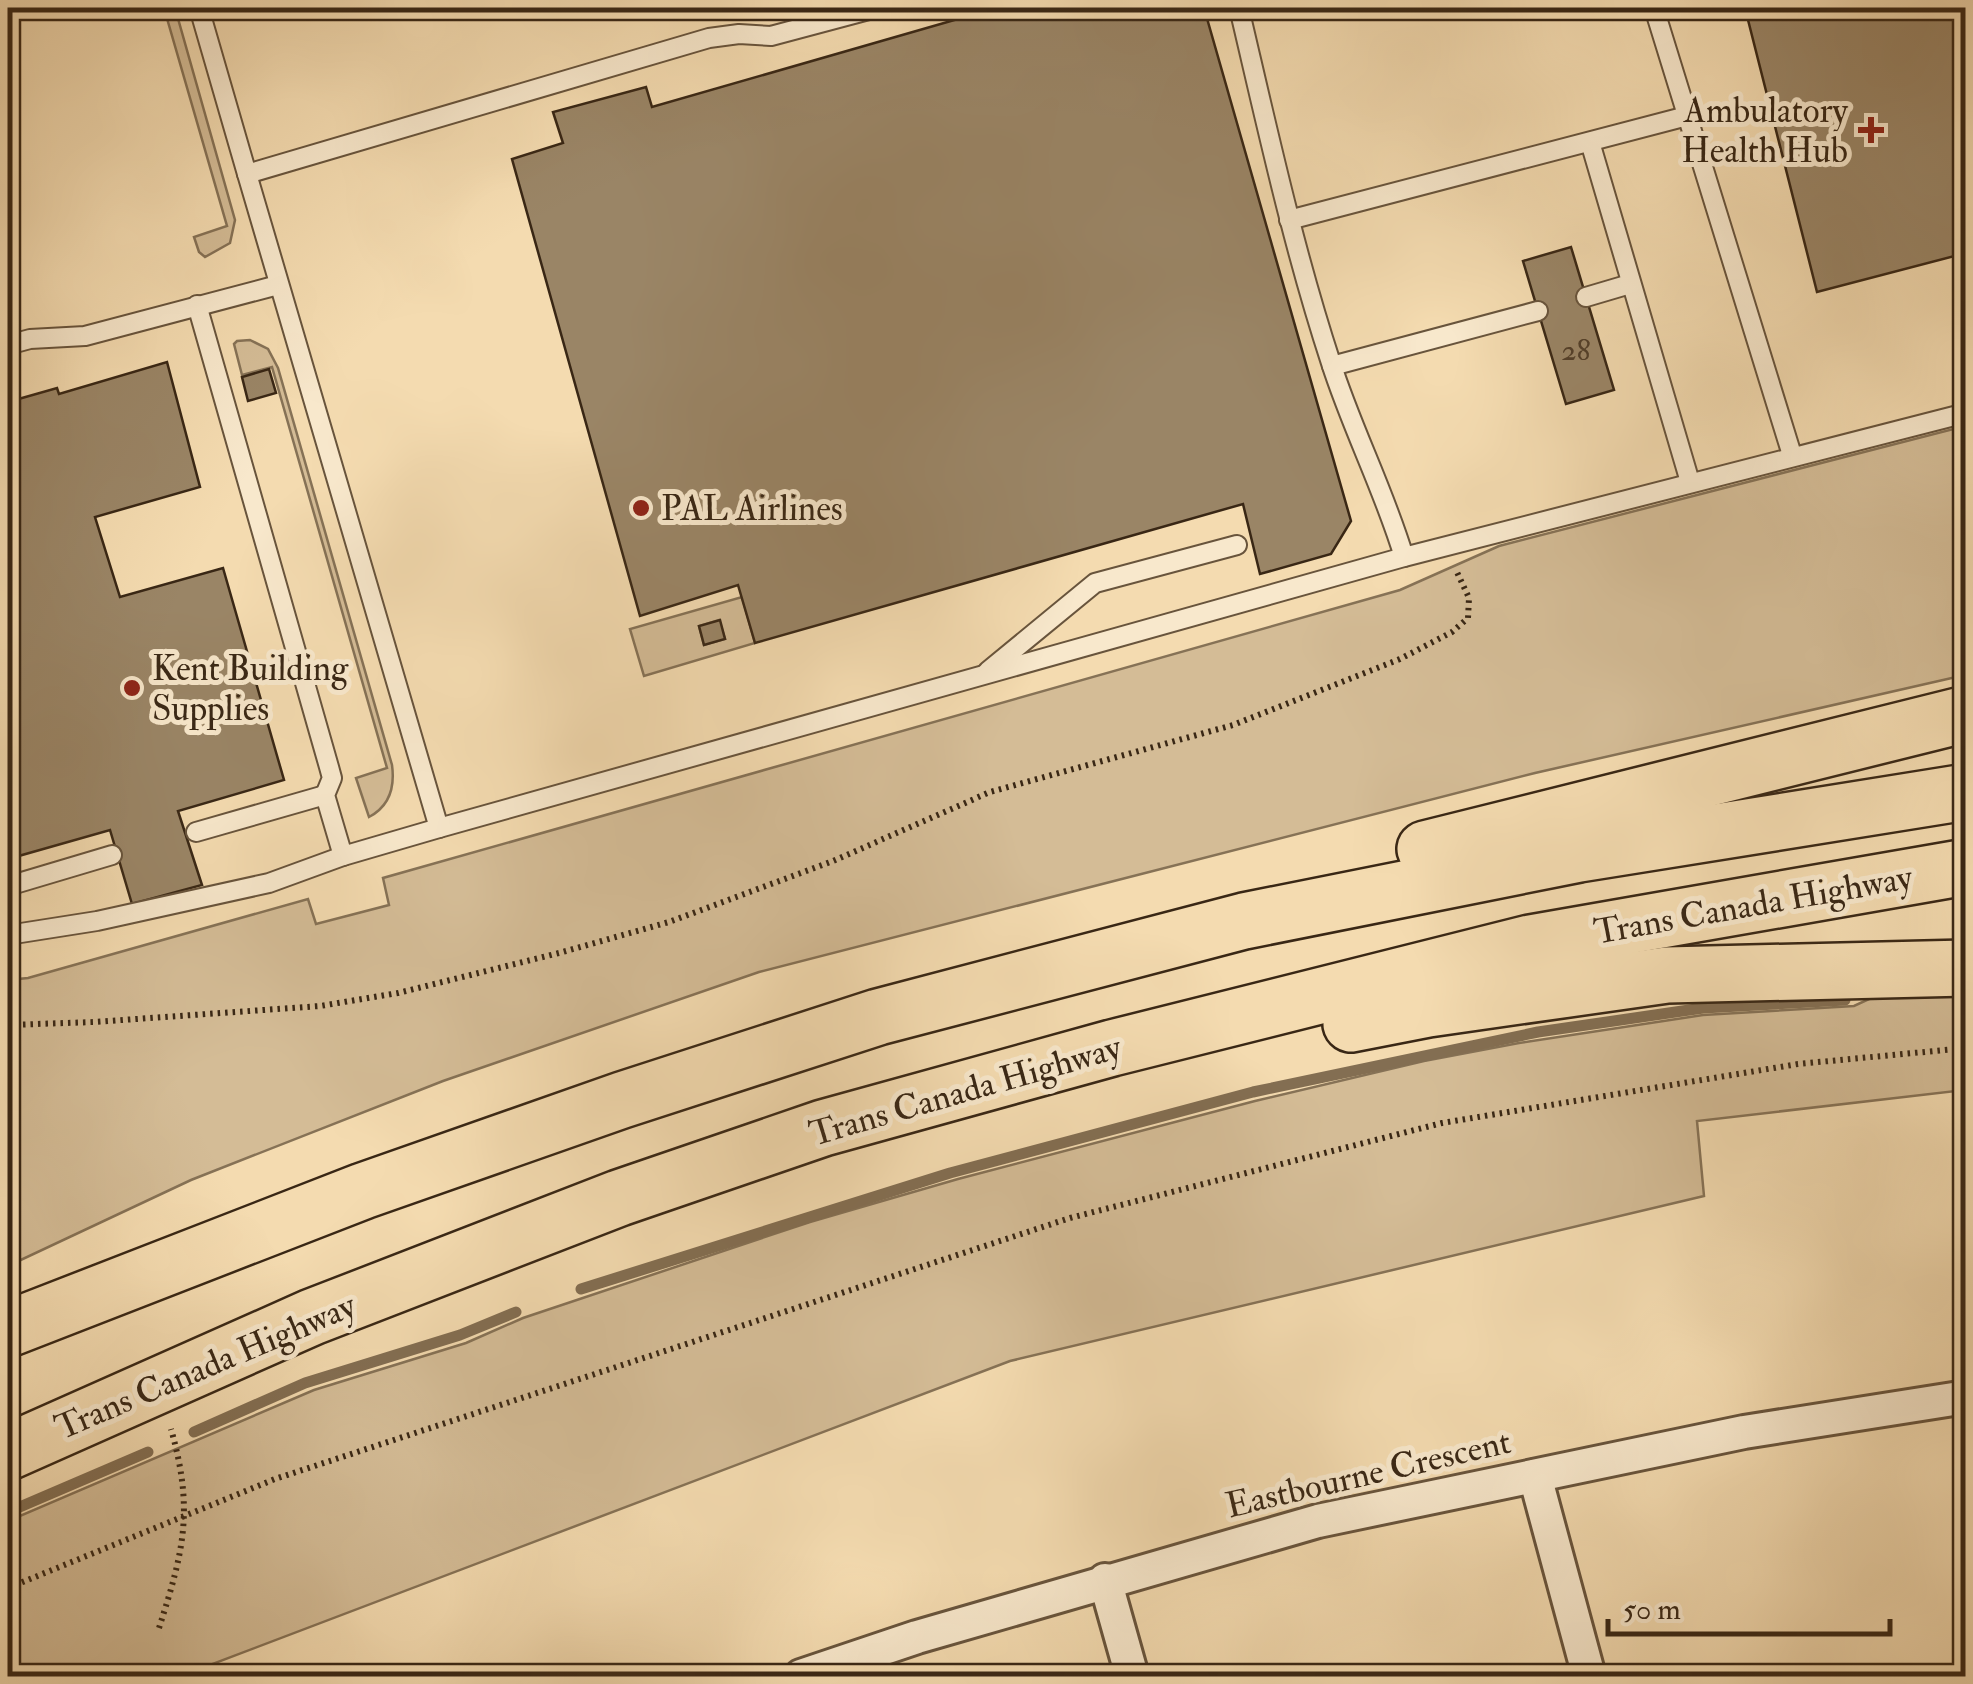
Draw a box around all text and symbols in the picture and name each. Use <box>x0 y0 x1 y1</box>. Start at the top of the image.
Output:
place label: Ambulatory Health Hub <box>1681 89 1849 173</box>
marker: Ambulatory Health Hub <box>1858 117 1884 143</box>
house number: 28 <box>1561 332 1591 369</box>
place label: PAL Airlines <box>661 487 843 531</box>
marker: PAL Airlines <box>630 497 652 519</box>
place label: Kent Building Supplies <box>152 647 349 731</box>
marker: Kent Building Supplies <box>121 677 143 699</box>
street label: Trans Canada Highway <box>1591 855 1916 955</box>
street label: Trans Canada Highway <box>804 1025 1127 1157</box>
street label: Trans Canada Highway <box>48 1283 363 1450</box>
street label: Eastbourne Crescent <box>1222 1420 1515 1528</box>
scale bar <box>1608 1574 1890 1636</box>
text: 50 m <box>1623 1591 1681 1628</box>

